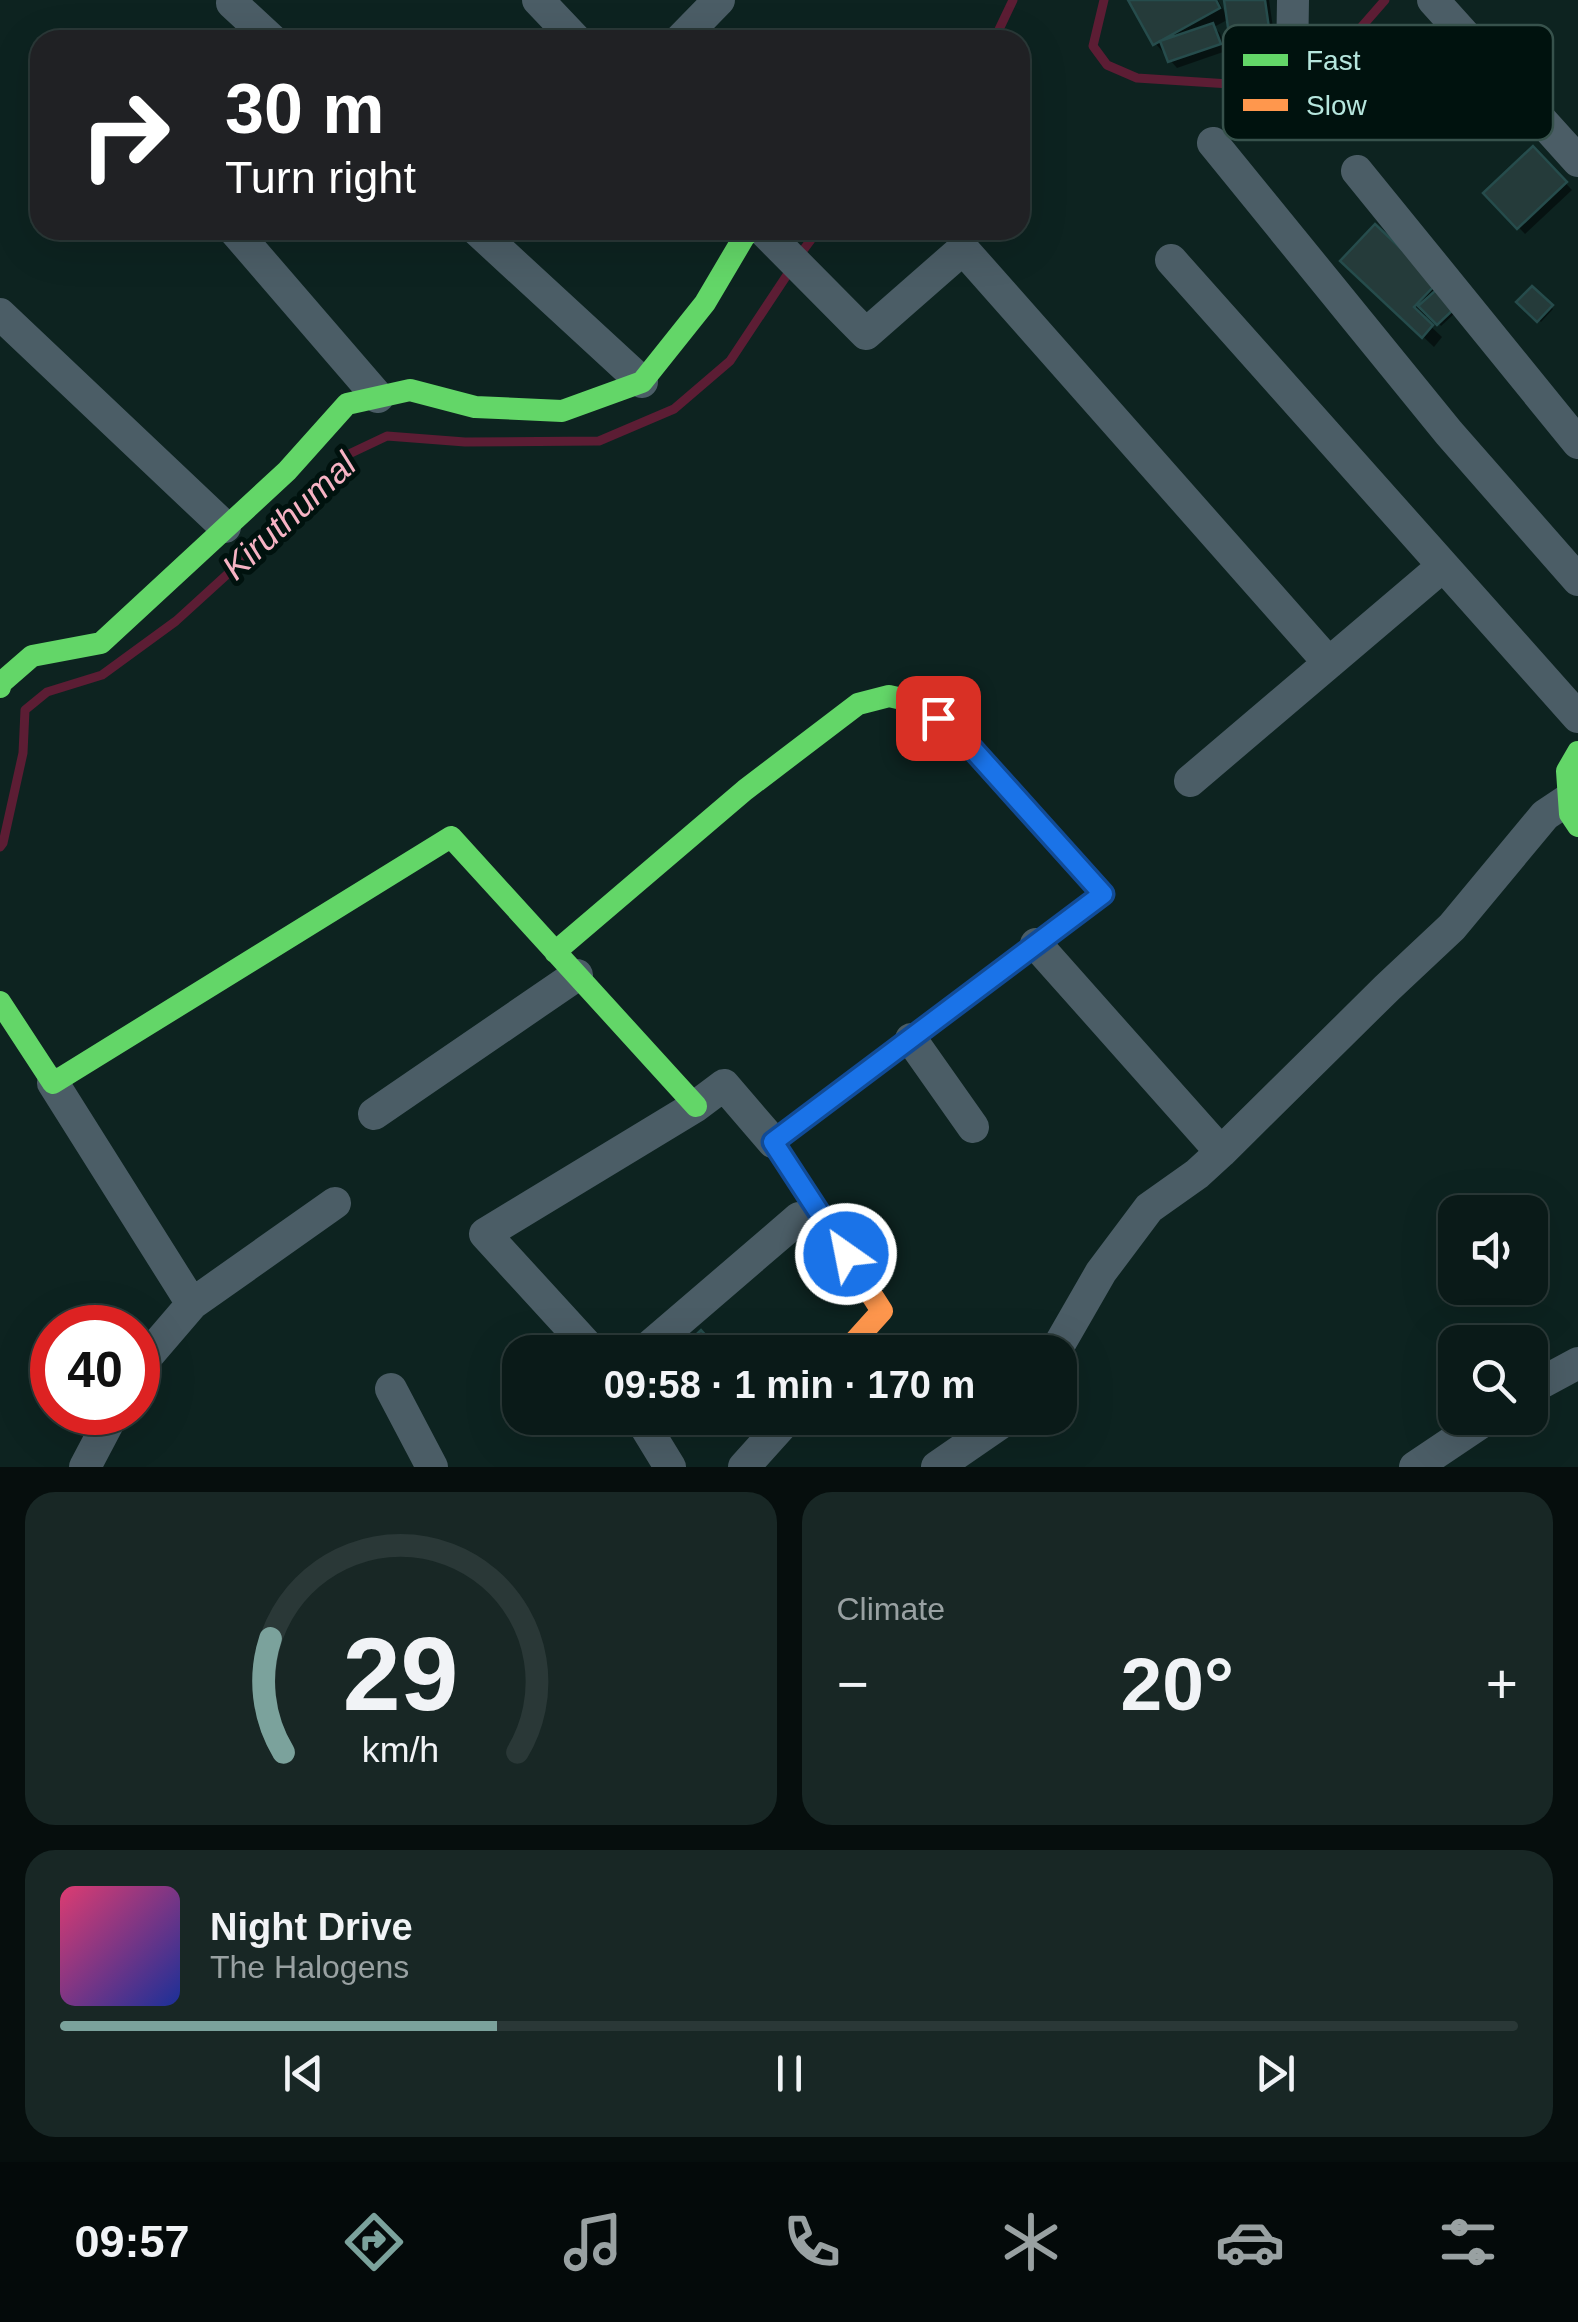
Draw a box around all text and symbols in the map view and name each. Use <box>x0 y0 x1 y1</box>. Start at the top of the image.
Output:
legend <box>1223 25 1553 140</box>
text: Fast <box>1306 45 1361 76</box>
icon: right <box>60 70 190 200</box>
text: 30 m <box>225 70 385 148</box>
text: Slow <box>1306 90 1367 121</box>
text: Turn right <box>225 152 416 203</box>
water label: Kiruthumal <box>214 443 364 587</box>
pin <box>896 676 981 761</box>
icon: arrive <box>911 691 966 746</box>
map controls <box>1438 1195 1548 1435</box>
button: sound <box>1438 1195 1548 1305</box>
position arrow <box>794 1202 898 1306</box>
speed limit sign: 40 <box>30 1305 160 1435</box>
button: search <box>1438 1325 1548 1435</box>
text: 09:58 · 1 min · 170 m <box>604 1364 975 1406</box>
text: Climate <box>837 1591 945 1627</box>
text: 29 <box>343 1616 459 1732</box>
text: 20° <box>1121 1642 1234 1726</box>
text: − <box>837 1653 869 1715</box>
text: + <box>1486 1653 1518 1715</box>
text: km/h <box>362 1730 439 1770</box>
text: Night Drive <box>210 1906 413 1948</box>
text: The Halogens <box>210 1949 409 1985</box>
icon: previous <box>276 2046 331 2101</box>
icon: pause <box>762 2046 817 2101</box>
icon: next <box>1248 2046 1303 2101</box>
icon: directions <box>339 2207 409 2277</box>
icon: music <box>558 2207 628 2277</box>
icon: phone <box>777 2207 847 2277</box>
icon: climate <box>996 2207 1066 2277</box>
icon: car <box>1215 2207 1285 2277</box>
icon: filters <box>1433 2207 1503 2277</box>
text: 09:57 <box>74 2216 190 2267</box>

